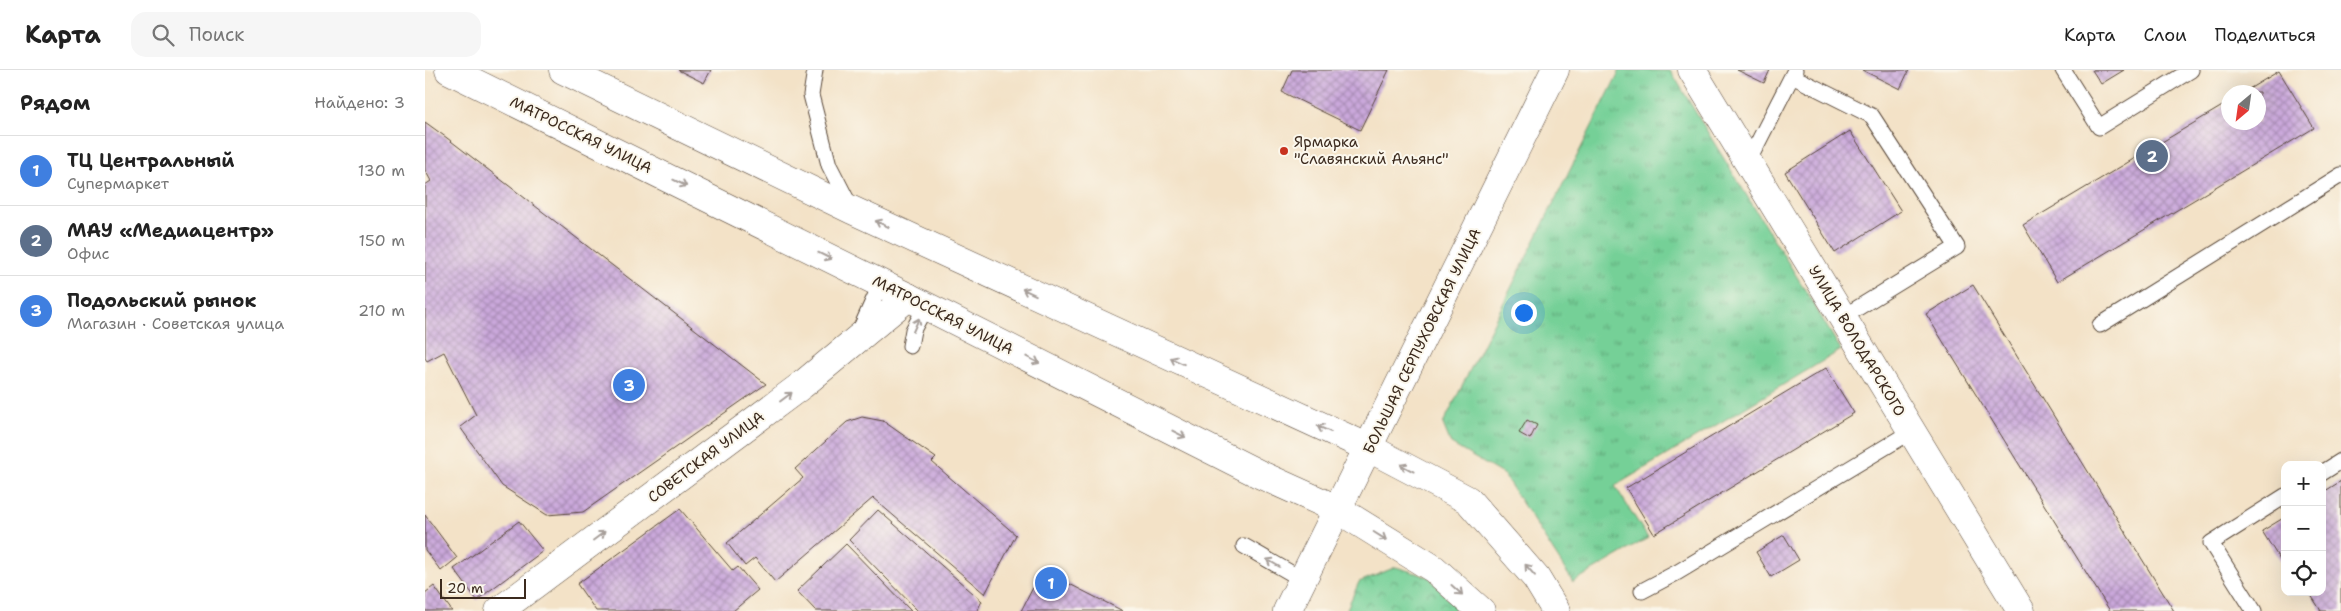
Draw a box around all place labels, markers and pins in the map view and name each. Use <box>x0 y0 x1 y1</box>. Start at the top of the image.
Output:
place label: Ярмарка "Славянский Альянс" <box>1294 132 1449 169</box>
pin: 2 <box>2136 137 2168 175</box>
marker: Ярмарка "Славянский Альянс" <box>1278 145 1290 157</box>
pin: 3 <box>613 366 645 404</box>
pin: 1 <box>1035 564 1067 602</box>

